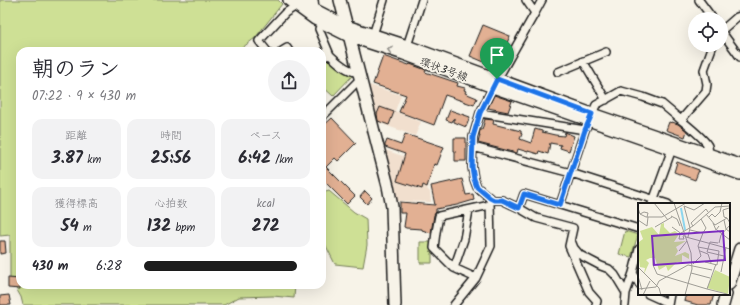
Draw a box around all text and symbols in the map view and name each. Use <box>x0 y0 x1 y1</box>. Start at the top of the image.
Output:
map controls <box>688 12 728 52</box>
button: locate <box>688 12 728 52</box>
pin <box>480 38 514 79</box>
icon: arrive <box>486 44 508 66</box>
one-way arrow <box>387 46 394 55</box>
text: 朝のラン <box>32 53 120 88</box>
street label: 環状3号線 <box>417 53 470 87</box>
button: share <box>268 60 310 102</box>
text: 07:22 · 9 × 430 m <box>32 86 136 107</box>
text: 距離 <box>65 127 87 145</box>
text: 時間 <box>160 127 182 145</box>
text: ペース <box>249 127 282 145</box>
text: 3.87 <box>51 145 83 172</box>
text: 25:56 <box>151 145 191 172</box>
text: 6:42 <box>238 145 271 172</box>
text: km <box>83 151 101 169</box>
text: /km <box>271 151 293 169</box>
text: 獲得標高 <box>54 195 98 213</box>
text: 心拍数 <box>154 195 187 213</box>
text: kcal <box>257 195 275 213</box>
inset map <box>638 203 730 295</box>
text: 54 <box>61 213 79 240</box>
text: 132 <box>147 213 171 240</box>
text: 272 <box>252 213 280 240</box>
text: m <box>79 219 92 237</box>
text: bpm <box>171 219 195 237</box>
text: 430 m <box>32 256 69 277</box>
text: 6:28 <box>96 256 122 277</box>

